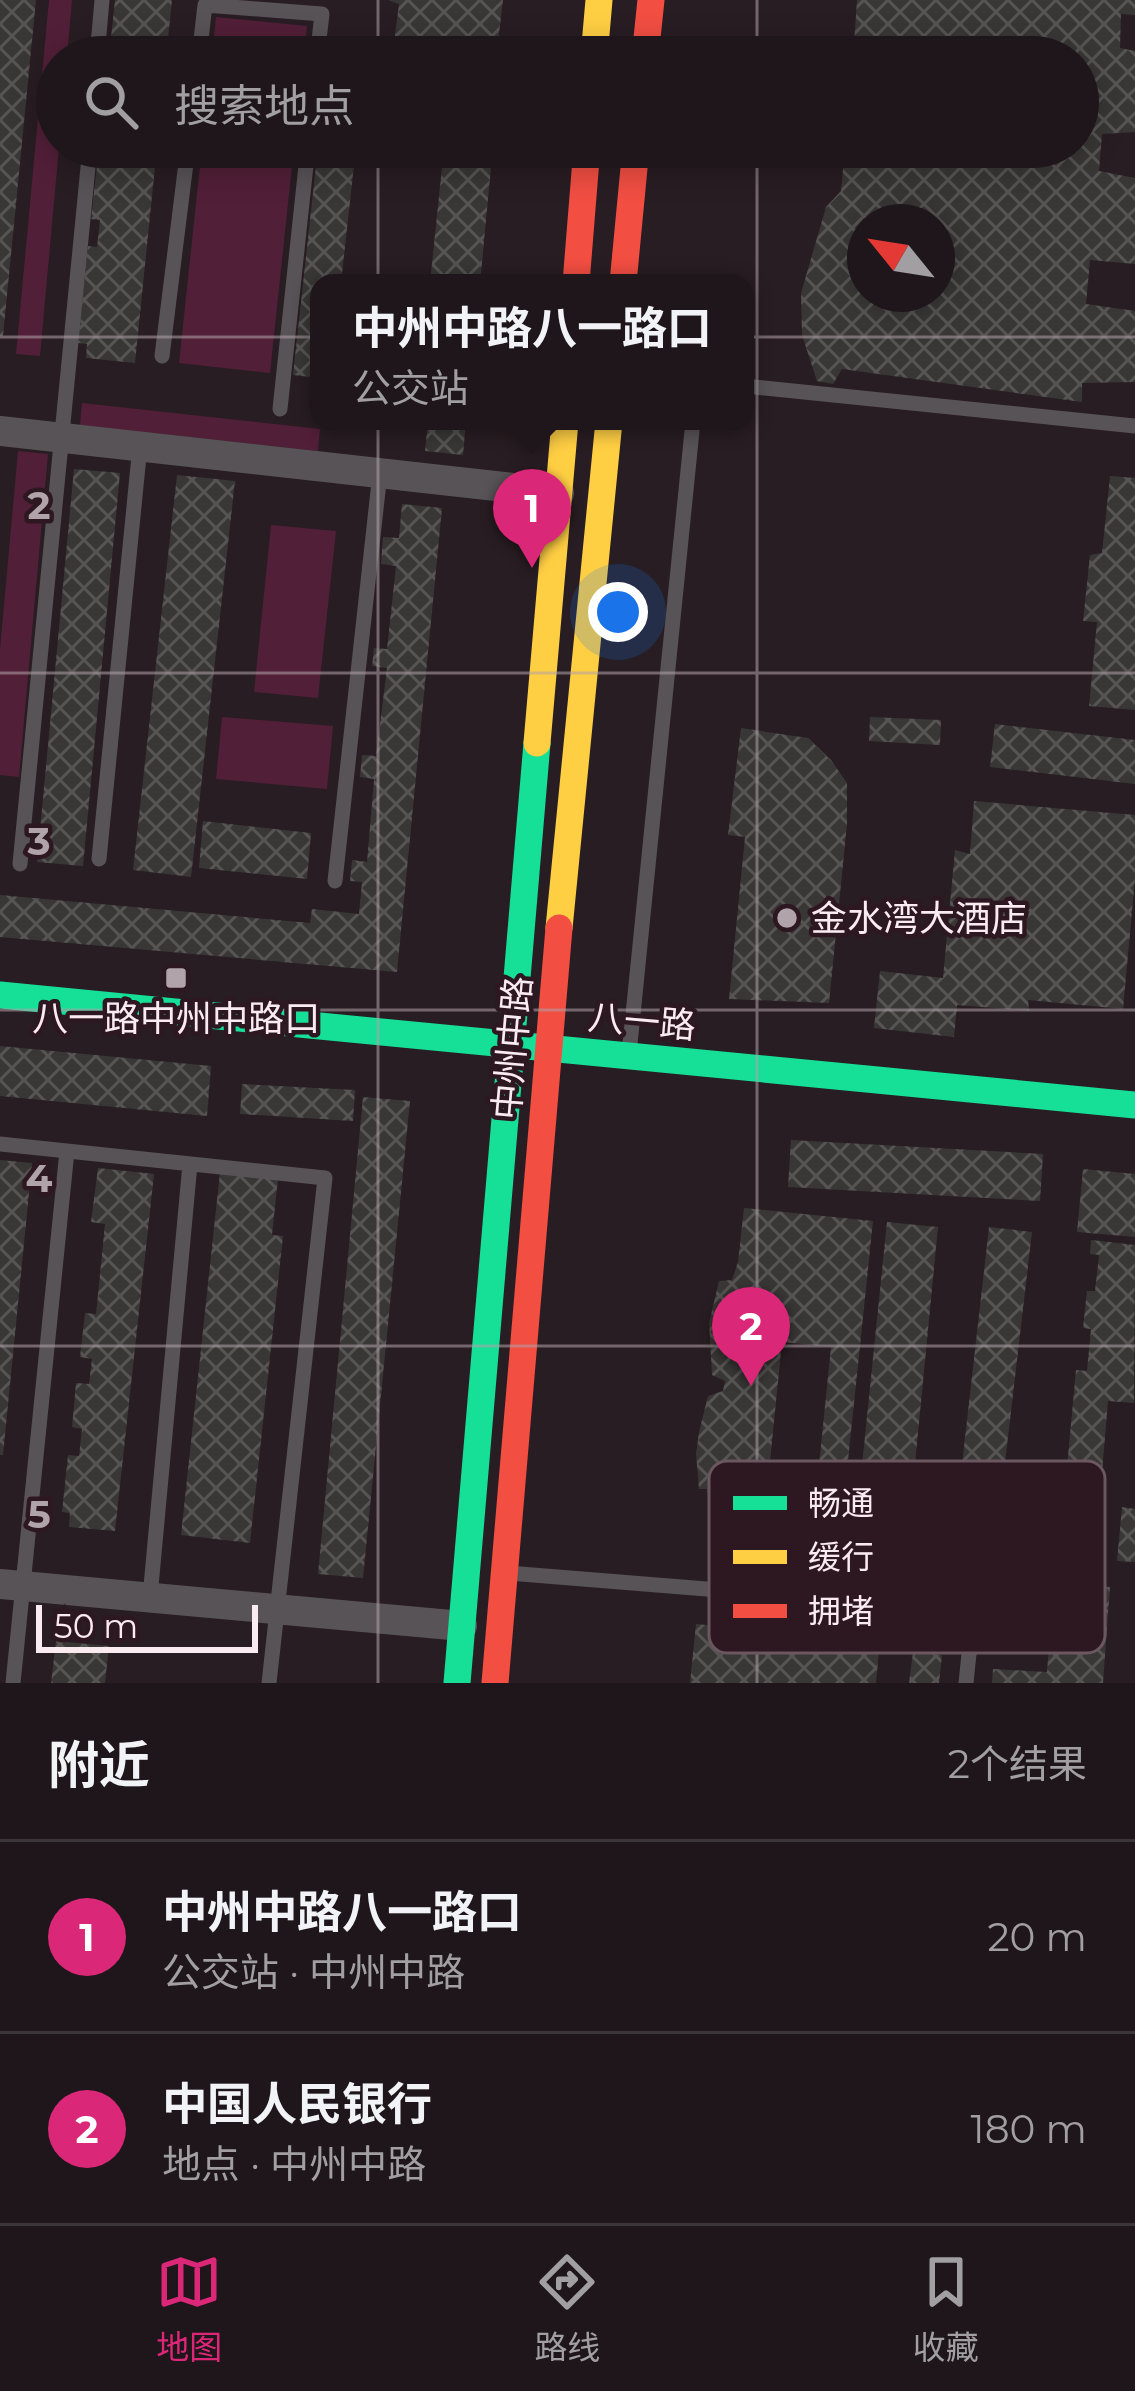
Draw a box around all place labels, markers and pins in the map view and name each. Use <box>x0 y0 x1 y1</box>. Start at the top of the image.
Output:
pin: 1 <box>493 469 571 568</box>
place label: 金水湾大酒店 <box>811 896 1027 940</box>
marker: 金水湾大酒店 <box>774 905 800 931</box>
marker: 八一路中州中路口 <box>163 965 189 991</box>
place label: 八一路中州中路口 <box>32 996 320 1040</box>
pin: 2 <box>712 1287 790 1386</box>

